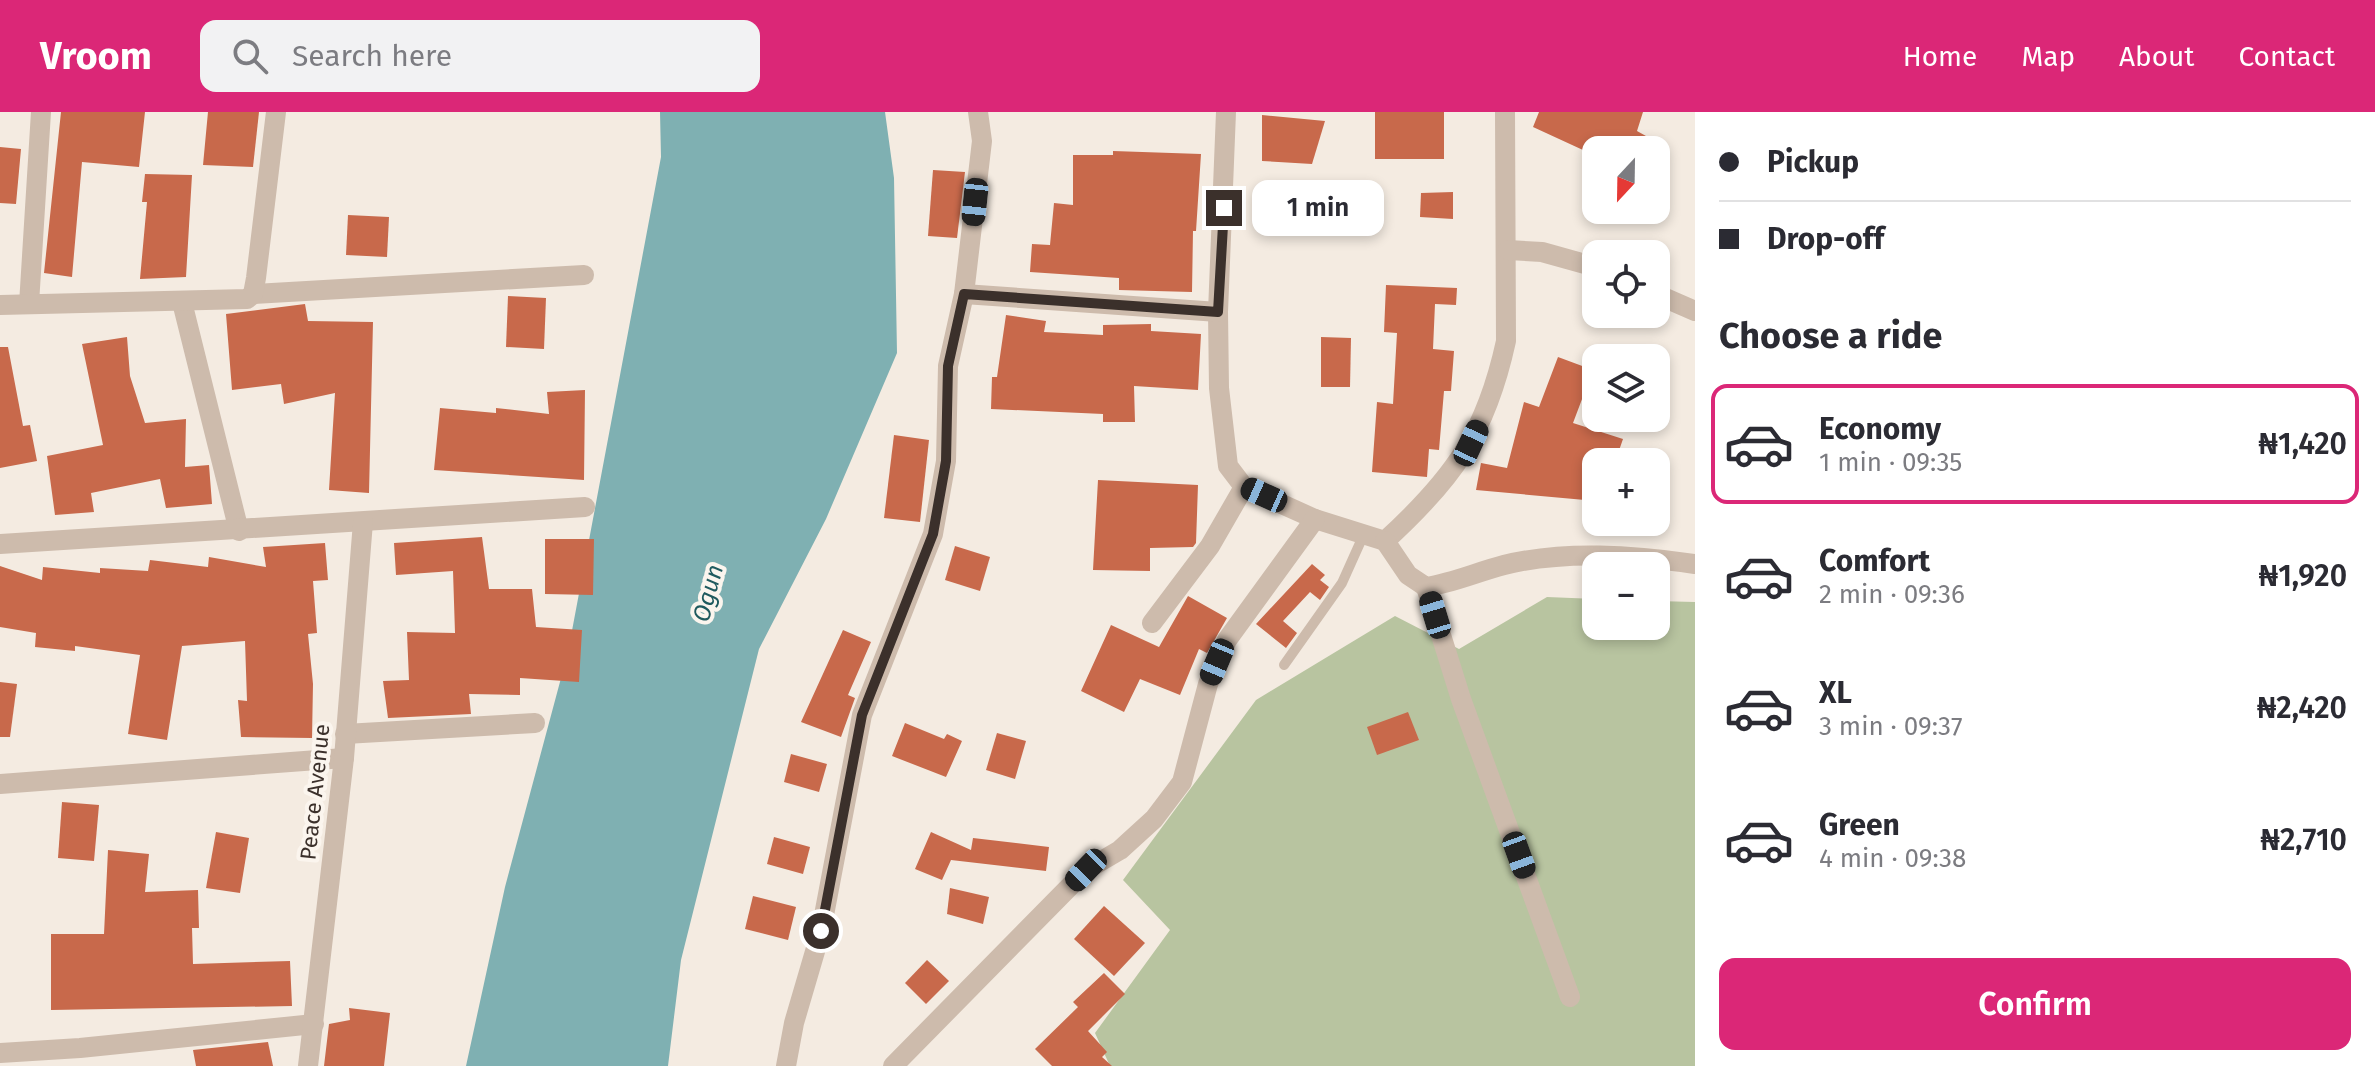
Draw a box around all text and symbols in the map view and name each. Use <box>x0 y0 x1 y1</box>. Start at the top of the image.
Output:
search box <box>200 20 760 92</box>
text: Vroom <box>40 33 152 79</box>
icon: search <box>228 34 272 78</box>
text: Search here <box>292 38 452 74</box>
text: Home <box>1903 40 1977 73</box>
text: Map <box>2021 40 2075 73</box>
text: About <box>2119 40 2194 73</box>
text: Contact <box>2238 40 2335 73</box>
north arrow <box>1582 136 1670 224</box>
map controls <box>1582 136 1670 640</box>
text: Pickup <box>1767 144 1859 180</box>
car <box>961 177 989 227</box>
callout: 1 min <box>1252 180 1384 236</box>
route end <box>1206 190 1242 226</box>
text: 1 min <box>1287 192 1349 223</box>
text: Drop-off <box>1767 221 1884 257</box>
button: locate <box>1582 240 1670 328</box>
text: Choose a ride <box>1719 314 1942 358</box>
button: layers <box>1582 344 1670 432</box>
icon: car <box>1723 408 1795 480</box>
text: Economy <box>1819 411 1941 447</box>
car <box>1450 416 1492 470</box>
text: ₦1,420 <box>2258 426 2347 462</box>
text: 1 min · 09:35 <box>1819 447 1962 478</box>
button: + <box>1582 448 1670 536</box>
car <box>1237 474 1291 516</box>
icon: car <box>1723 540 1795 612</box>
text: Comfort <box>1819 543 1930 579</box>
button: − <box>1582 552 1670 640</box>
text: ₦1,920 <box>2258 558 2347 594</box>
water label: Ogun <box>687 561 729 625</box>
text: 2 min · 09:36 <box>1819 579 1965 610</box>
car <box>1417 589 1453 641</box>
car <box>1197 635 1237 689</box>
icon: car <box>1723 672 1795 744</box>
text: XL <box>1819 675 1852 711</box>
text: ₦2,420 <box>2257 690 2347 726</box>
text: 3 min · 09:37 <box>1819 711 1963 742</box>
street label: Peace Avenue <box>294 723 336 861</box>
icon: car <box>1723 804 1795 876</box>
text: Green <box>1819 807 1900 843</box>
text: ₦2,710 <box>2260 822 2347 858</box>
car <box>1500 828 1538 882</box>
text: 4 min · 09:38 <box>1819 843 1966 874</box>
car <box>1061 844 1111 896</box>
route start <box>803 913 839 949</box>
button: Confirm <box>1719 958 2351 1050</box>

